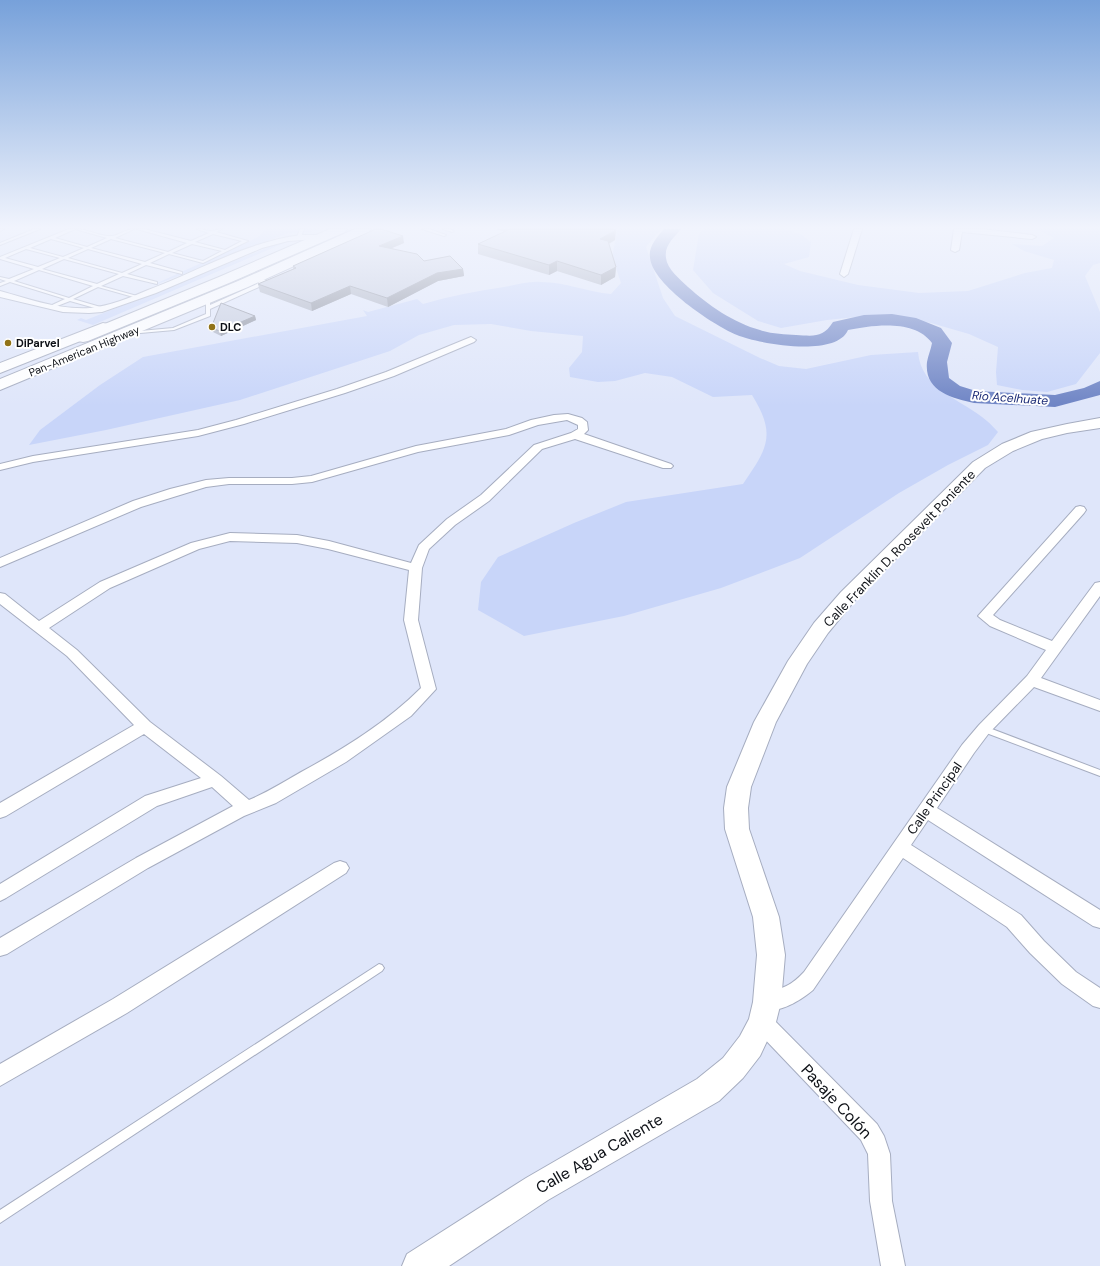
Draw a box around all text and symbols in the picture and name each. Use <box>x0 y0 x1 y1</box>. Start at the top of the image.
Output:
place label: DLC <box>220 320 241 334</box>
street label: Pan-American Highway <box>27 322 141 380</box>
marker: DLC <box>207 322 217 332</box>
place label: DiParvel <box>16 336 60 350</box>
marker: DiParvel <box>3 338 13 348</box>
water label: Río Acelhuate <box>971 387 1049 409</box>
street label: Calle Franklin D. Roosevelt Poniente <box>820 466 979 630</box>
street label: Calle Principal <box>903 759 966 838</box>
street label: Pasaje Colón <box>797 1060 877 1143</box>
street label: Calle Agua Caliente <box>532 1109 667 1198</box>

